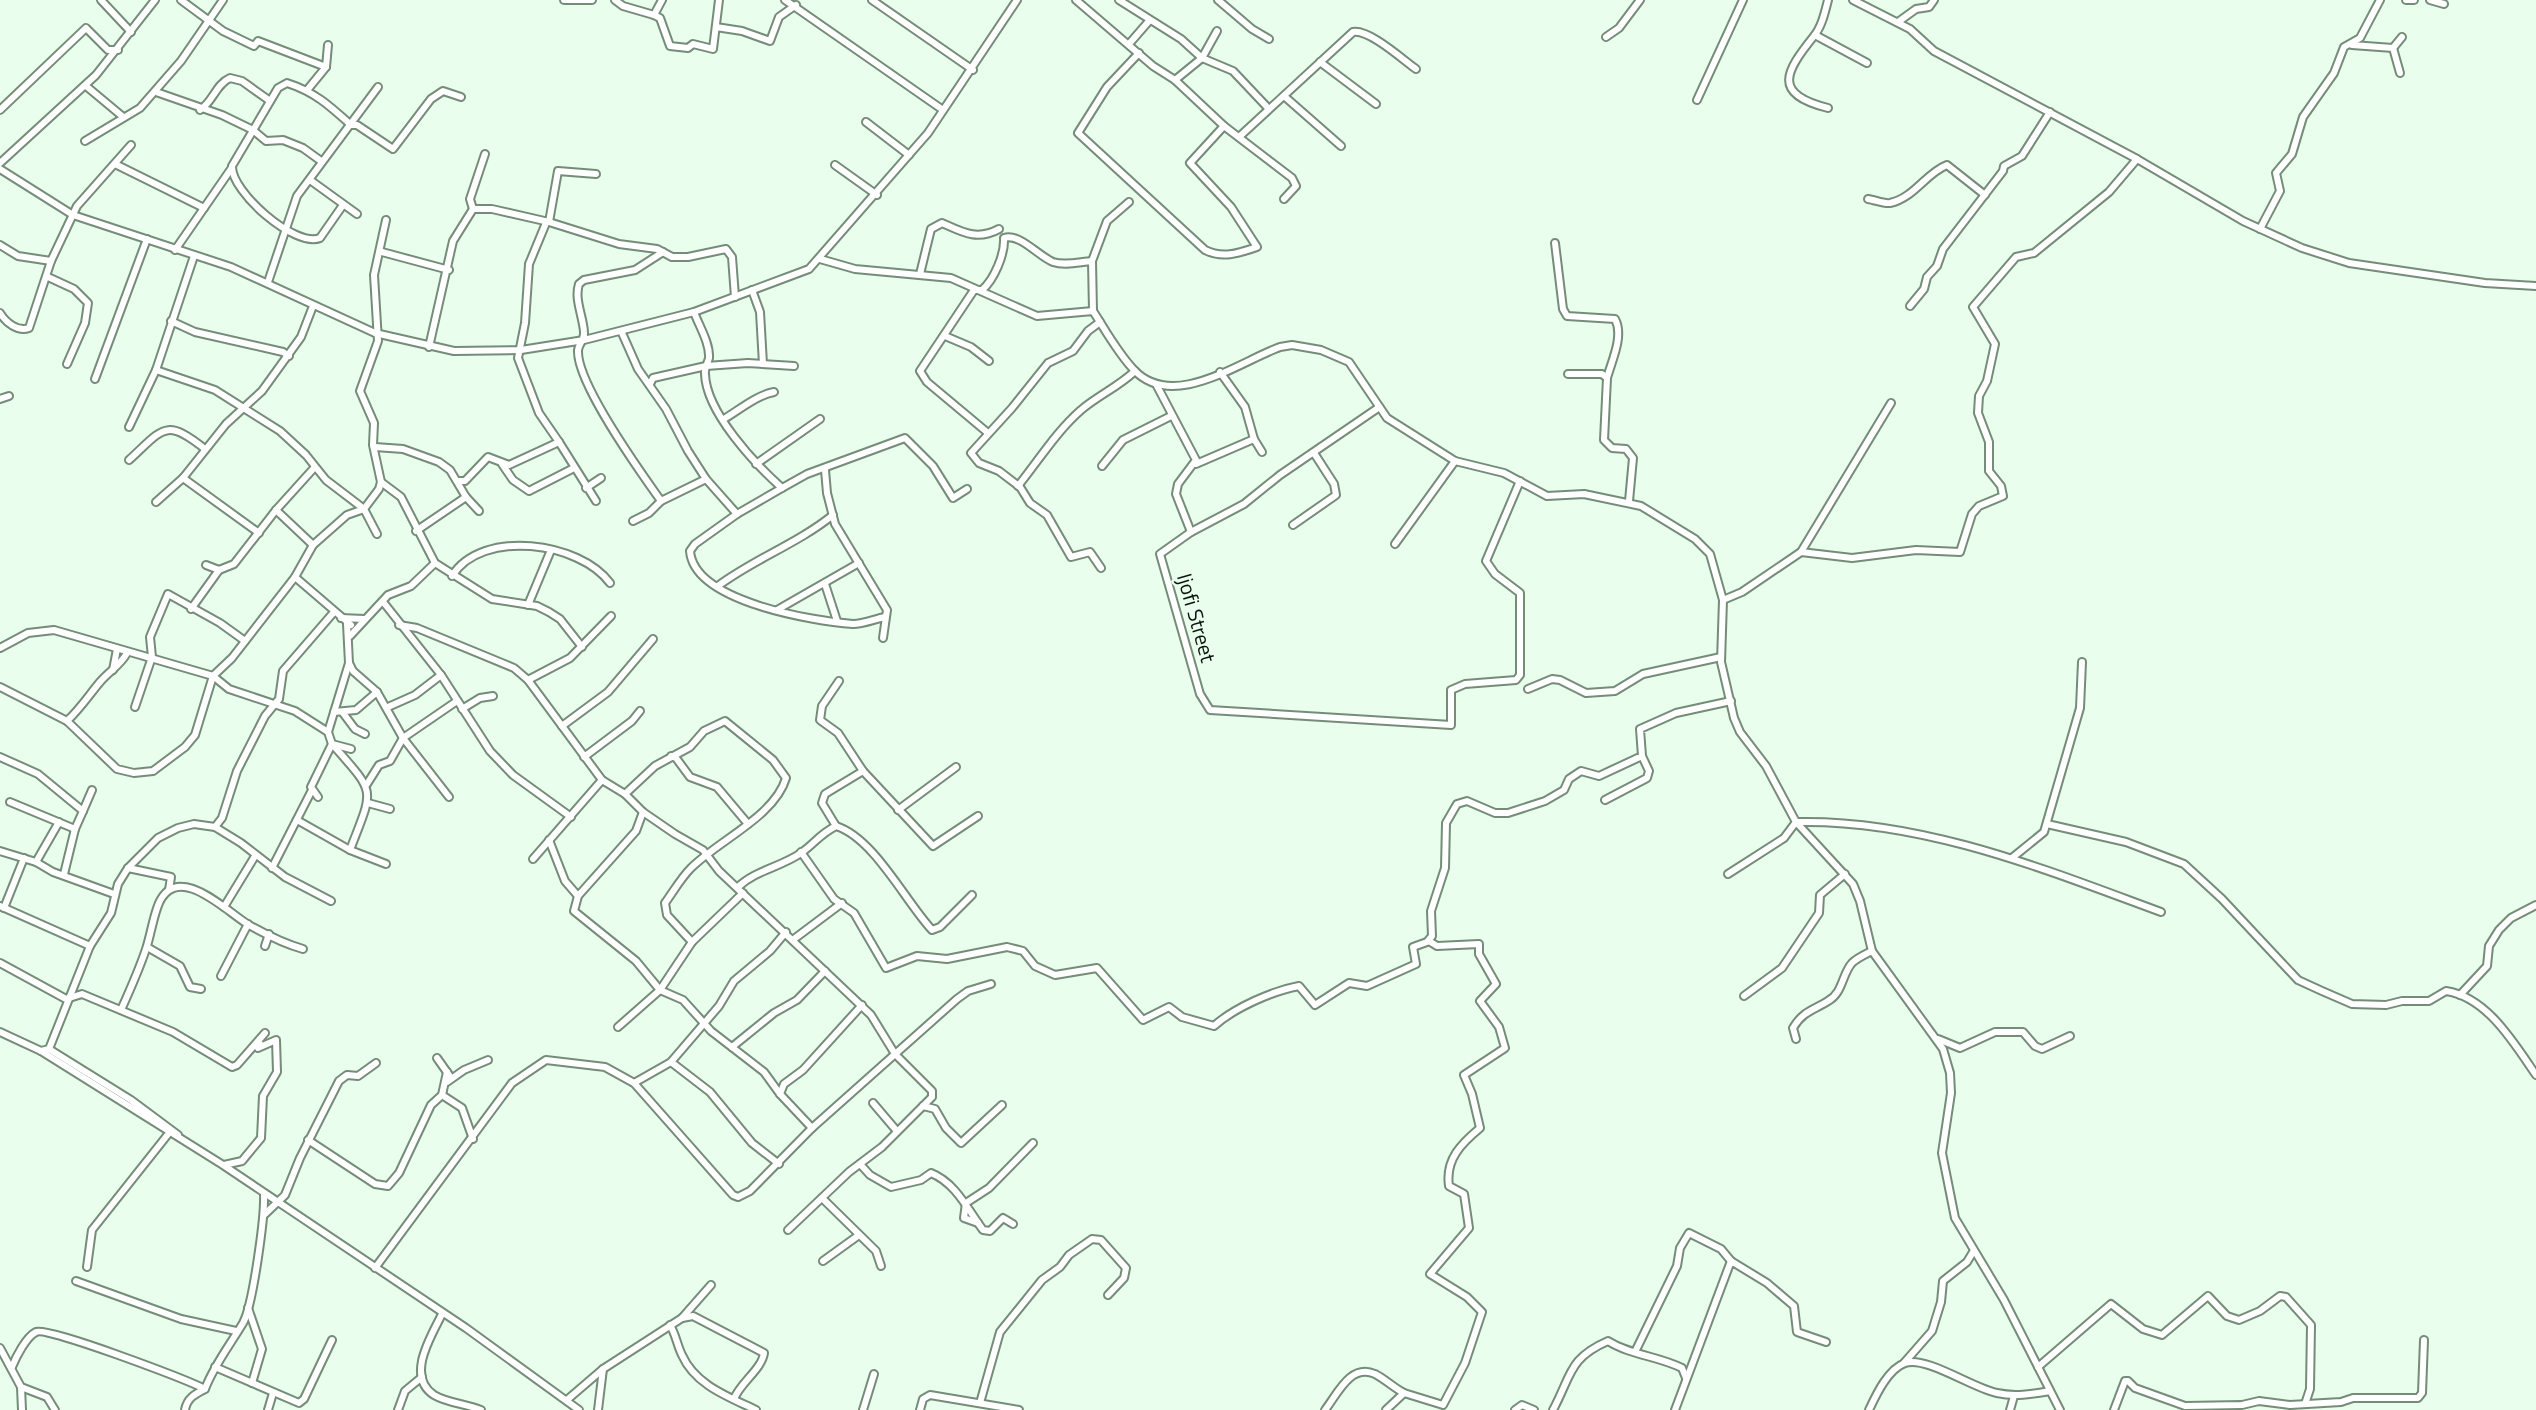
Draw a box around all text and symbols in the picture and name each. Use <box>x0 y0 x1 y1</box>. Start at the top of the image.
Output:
street label: Ijofi Street <box>1169 569 1225 667</box>

